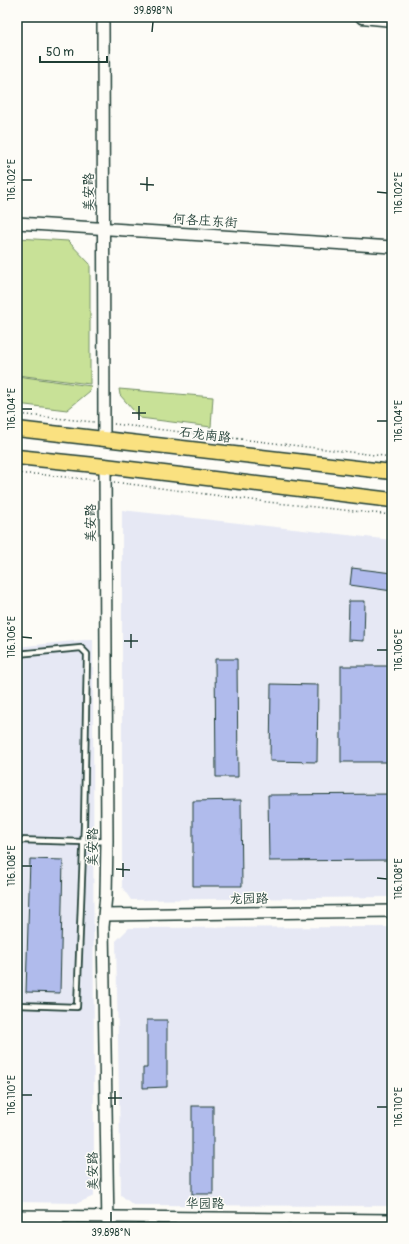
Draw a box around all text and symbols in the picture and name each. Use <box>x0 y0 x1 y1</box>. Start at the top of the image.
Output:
text: 39.898°N <box>133 5 173 17</box>
scale bar <box>40 38 107 64</box>
text: 50 m <box>46 45 74 60</box>
text: 116.102°E <box>6 159 18 201</box>
street label: 美安路 <box>81 172 97 212</box>
text: 116.102°E <box>393 172 405 214</box>
street label: 何各庄东街 <box>172 211 238 231</box>
text: 116.104°E <box>6 388 18 430</box>
text: 116.104°E <box>393 400 405 442</box>
street label: 石龙南路 <box>178 424 232 446</box>
street label: 美安路 <box>83 503 99 543</box>
text: 116.106°E <box>6 616 18 658</box>
text: 116.106°E <box>393 629 405 671</box>
street label: 美安路 <box>85 827 101 867</box>
text: 116.108°E <box>6 845 18 887</box>
text: 116.108°E <box>393 858 405 900</box>
street label: 龙园路 <box>229 891 269 907</box>
text: 116.110°E <box>6 1075 18 1115</box>
text: 116.110°E <box>393 1087 405 1127</box>
street label: 美安路 <box>85 1151 101 1191</box>
street label: 华园路 <box>185 1196 225 1212</box>
text: 39.898°N <box>91 1227 131 1239</box>

